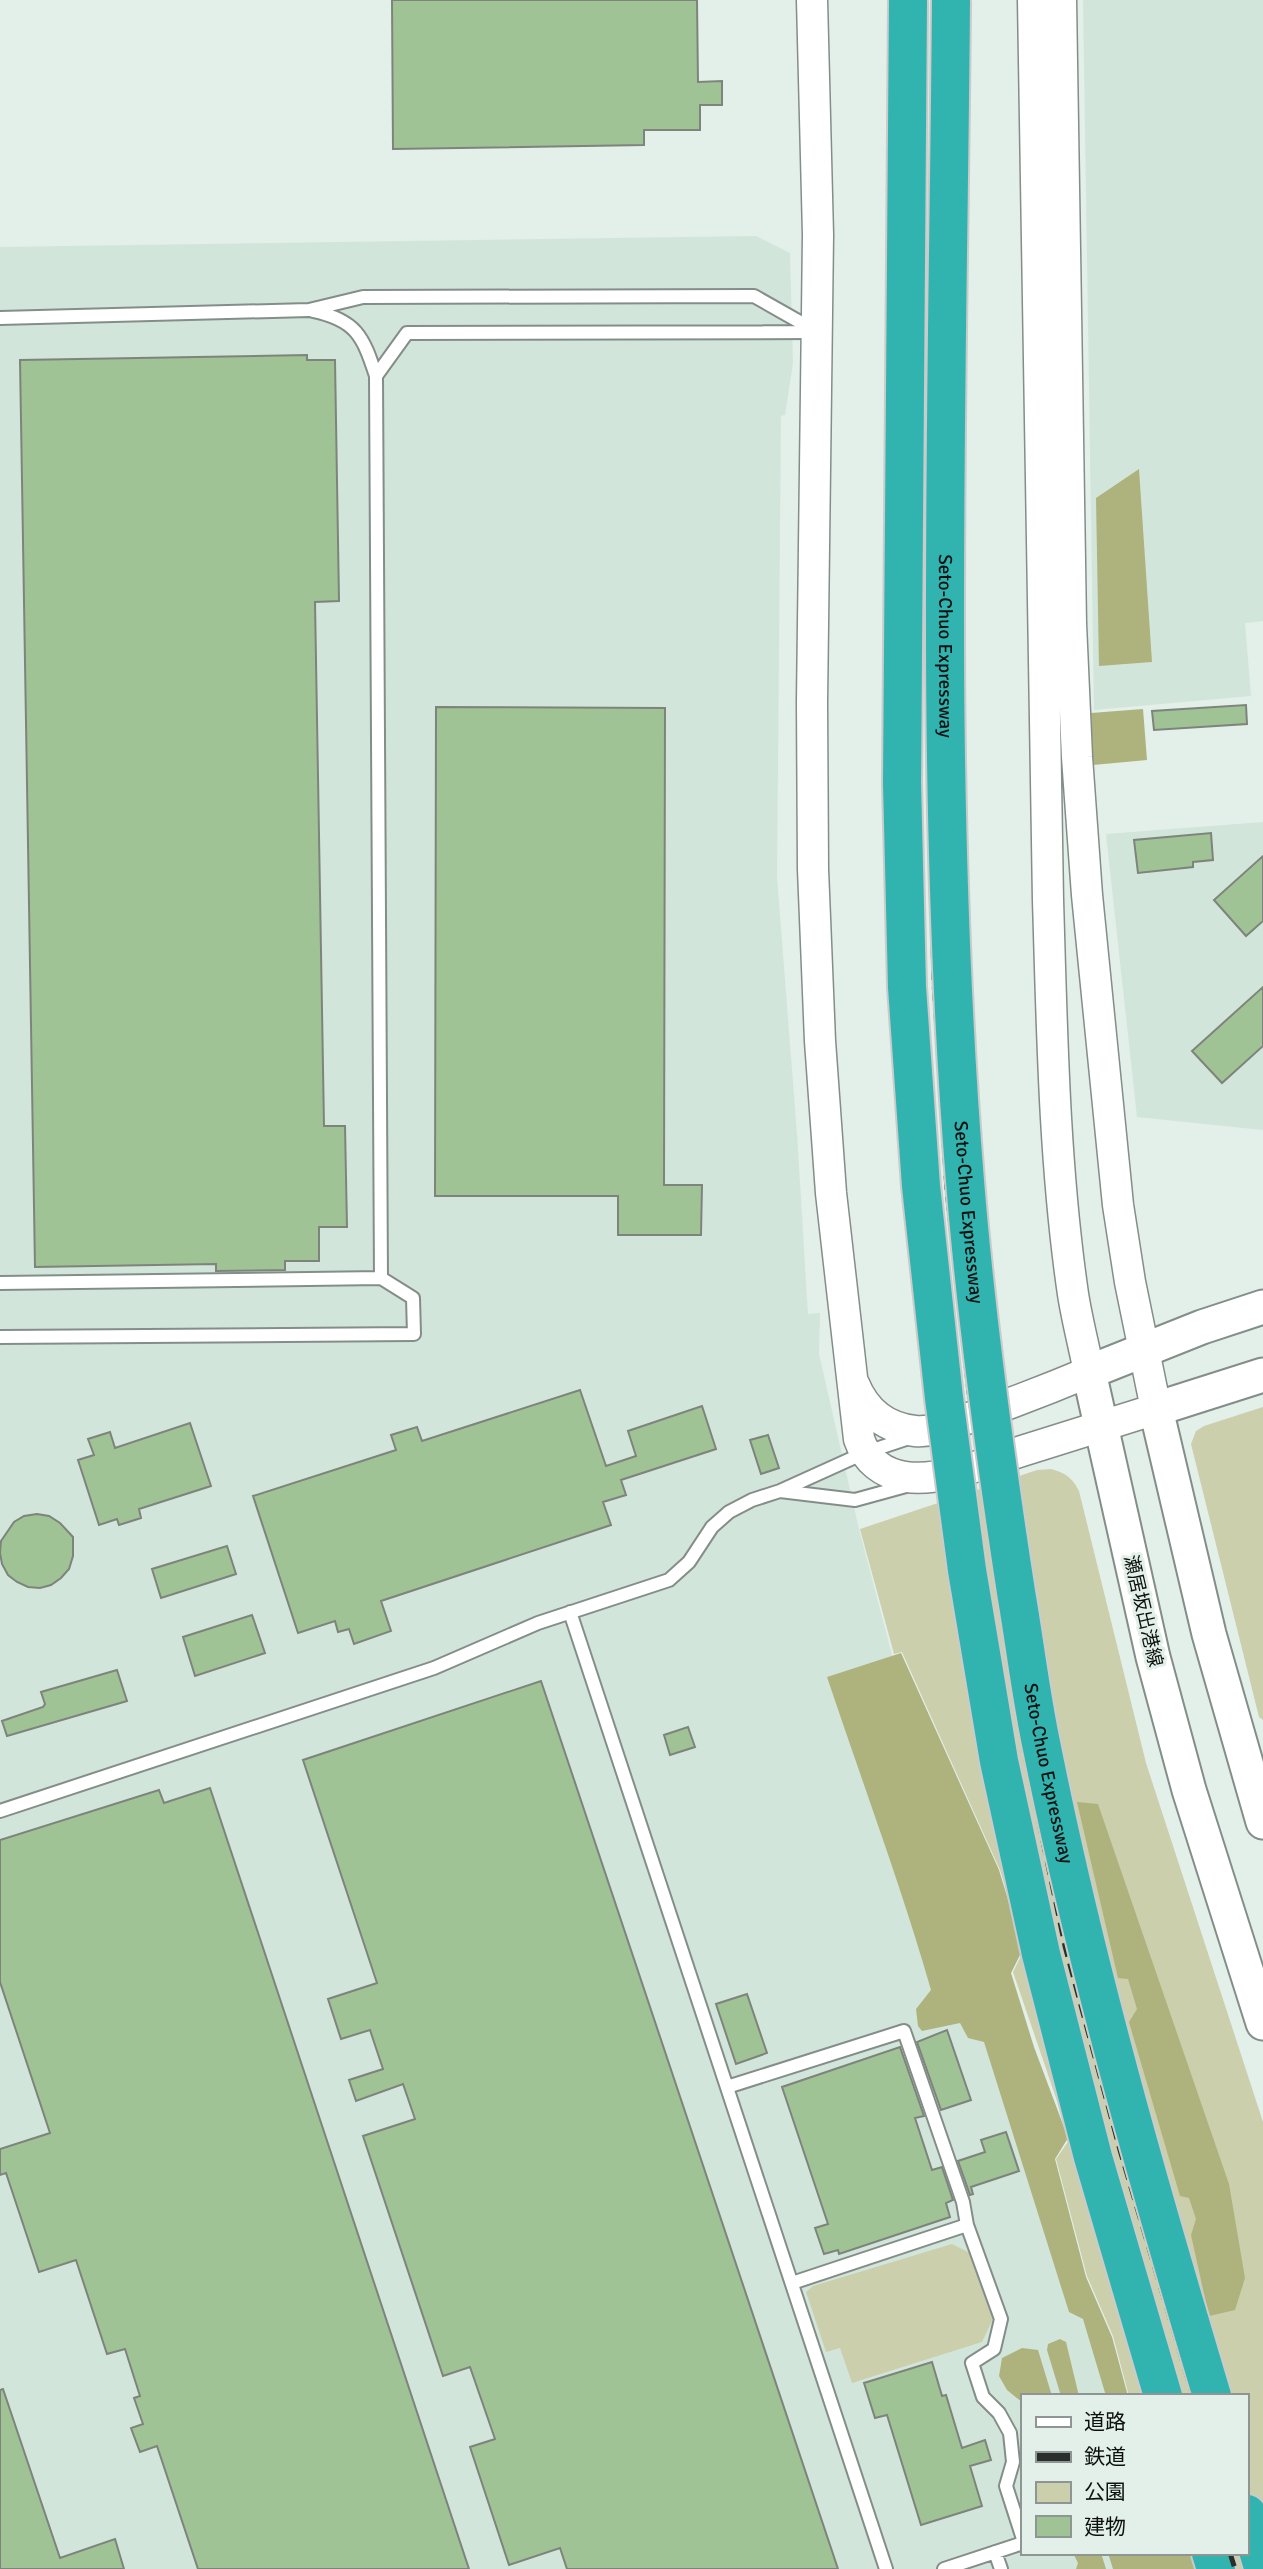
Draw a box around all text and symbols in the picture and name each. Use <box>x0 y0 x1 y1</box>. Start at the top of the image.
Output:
street label: Seto-Chuo Expressway <box>933 554 958 738</box>
street label: Seto-Chuo Expressway <box>948 1120 989 1305</box>
street label: 瀬居坂出港線 <box>1118 1553 1168 1669</box>
street label: Seto-Chuo Expressway <box>1018 1681 1079 1866</box>
legend <box>1021 2394 1249 2555</box>
text: 道路 <box>1084 2409 1126 2435</box>
text: 鉄道 <box>1084 2444 1126 2470</box>
text: 公園 <box>1084 2479 1126 2505</box>
text: 建物 <box>1084 2514 1126 2540</box>

